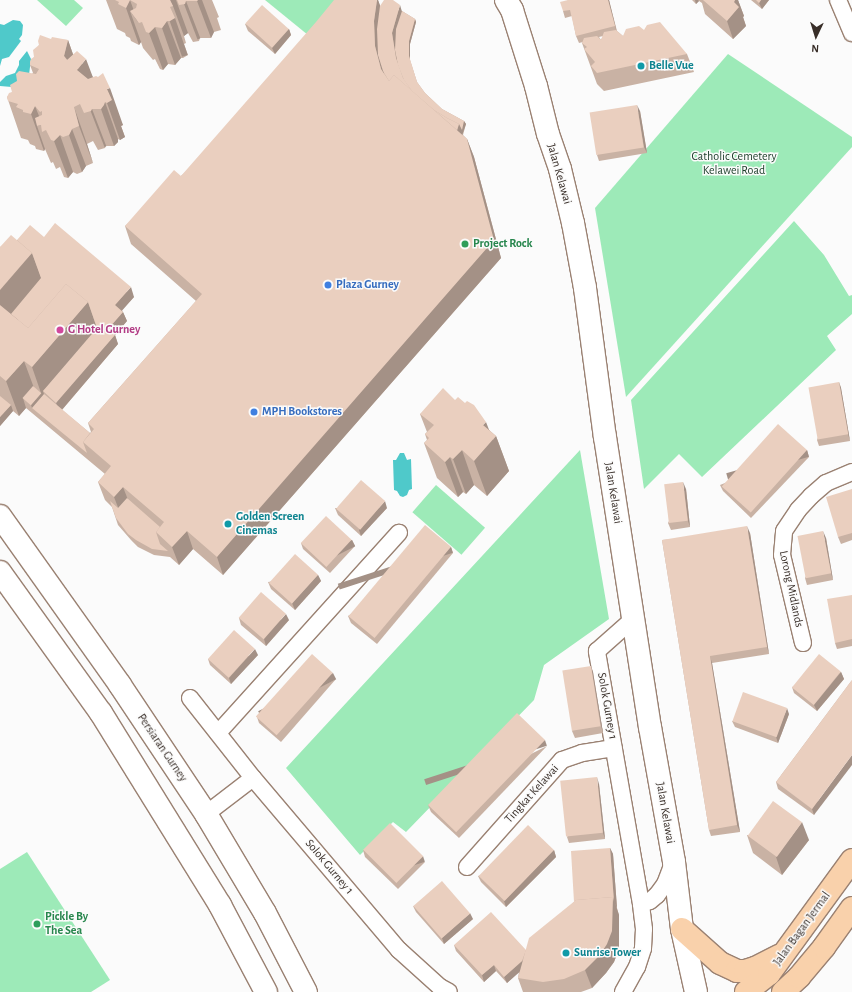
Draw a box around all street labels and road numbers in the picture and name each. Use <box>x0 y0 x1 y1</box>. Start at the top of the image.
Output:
street label: Jalan Kelawai <box>544 142 574 206</box>
street label: Jalan Kelawai <box>601 461 625 525</box>
street label: Lorong Midlands <box>776 549 806 629</box>
street label: Solok Gurney 1 <box>594 672 620 740</box>
street label: Persiaran Gurney <box>134 711 190 785</box>
street label: Tingkat Kelawai <box>502 762 562 826</box>
street label: Jalan Kelawai <box>653 781 677 845</box>
street label: Solok Gurney 1 <box>302 837 356 897</box>
street label: Jalan Bagan Jermal <box>770 889 834 969</box>

